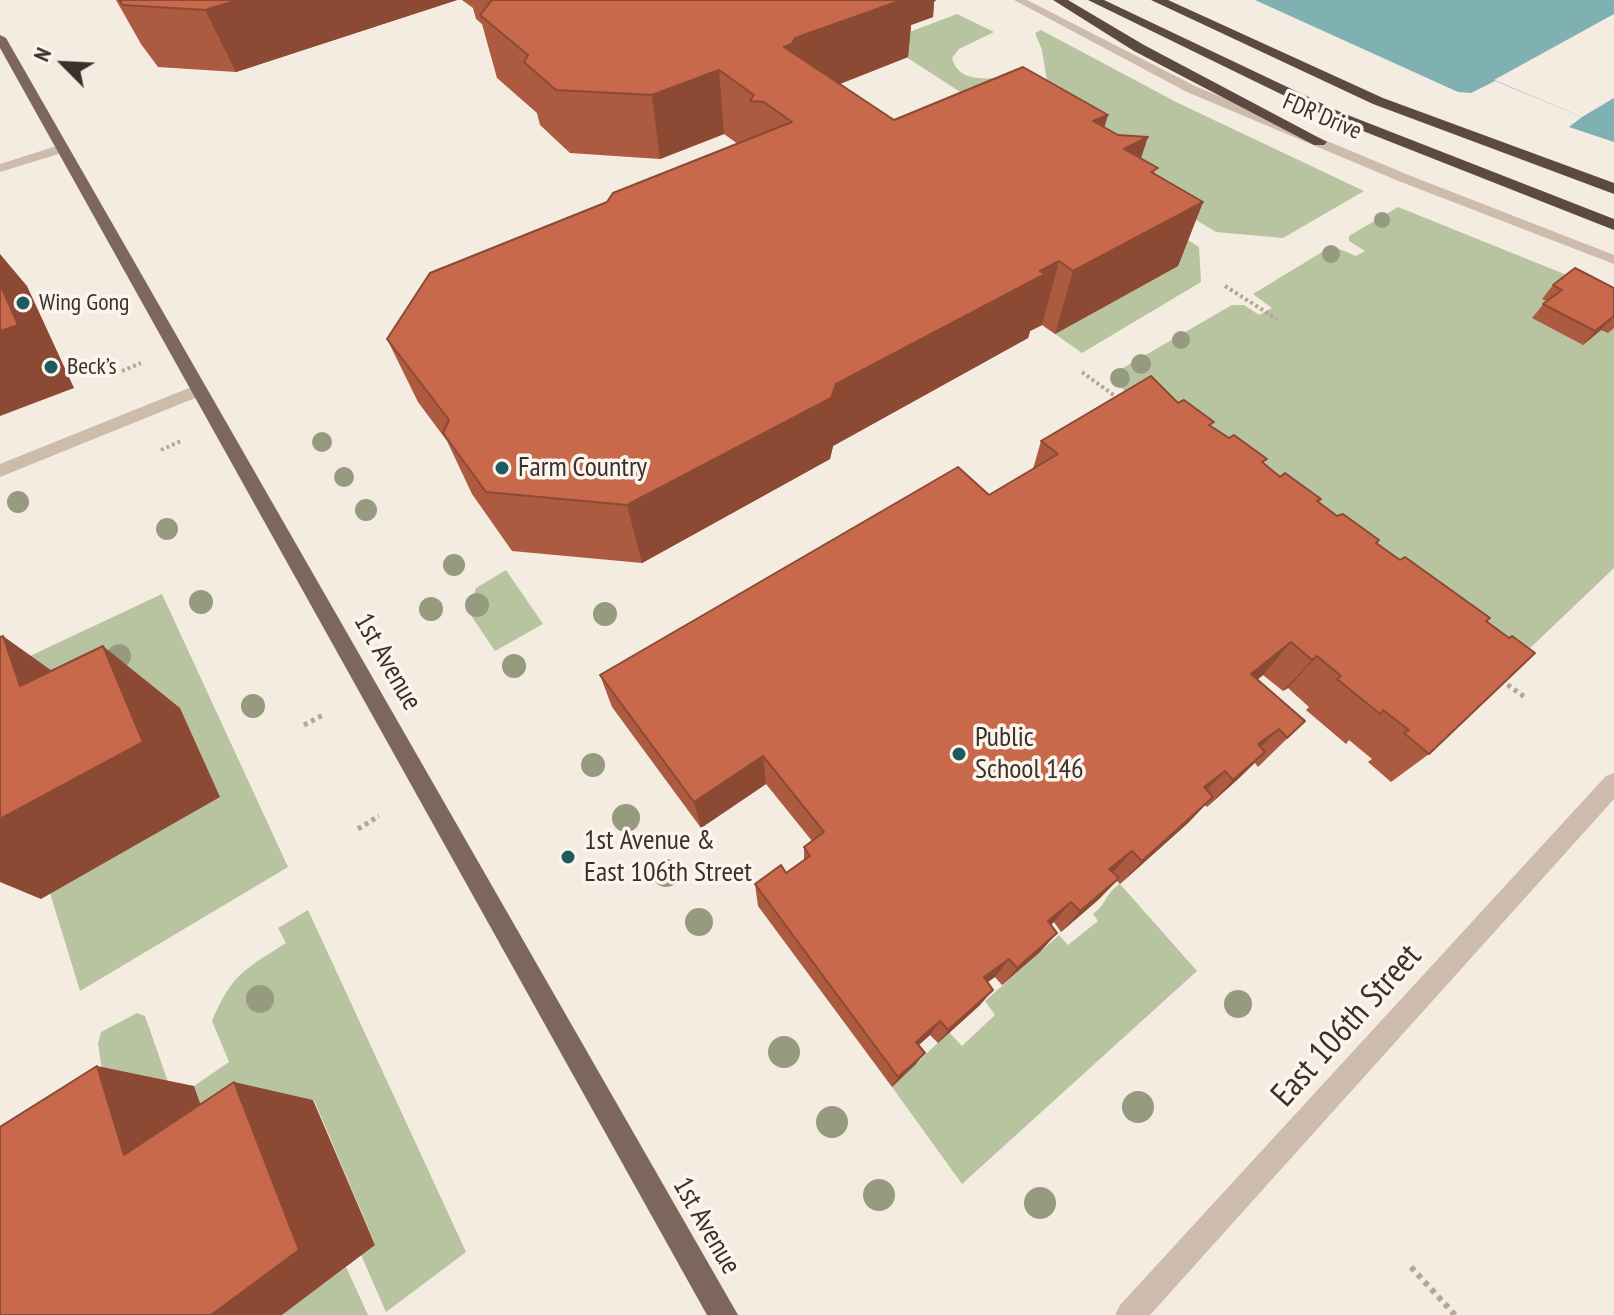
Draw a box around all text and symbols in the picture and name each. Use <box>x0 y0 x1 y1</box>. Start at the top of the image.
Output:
north arrow <box>24 24 104 104</box>
text: N <box>27 43 57 65</box>
street label: FDR Drive <box>1278 88 1366 146</box>
place label: Wing Gong <box>39 289 129 317</box>
marker: Wing Gong <box>14 294 32 312</box>
place label: Beck’s <box>67 353 117 381</box>
marker: Beck’s <box>42 358 60 376</box>
place label: Farm Country <box>518 451 647 485</box>
marker: Farm Country <box>493 459 511 477</box>
street label: 1st Avenue <box>346 607 428 717</box>
place label: Public School 146 <box>975 721 1084 787</box>
marker: Public School 146 <box>950 745 968 763</box>
place label: 1st Avenue & East 106th Street <box>584 824 752 890</box>
marker: 1st Avenue & East 106th Street <box>559 848 577 866</box>
street label: East 106th Street <box>1264 937 1430 1115</box>
street label: 1st Avenue <box>665 1171 747 1281</box>

